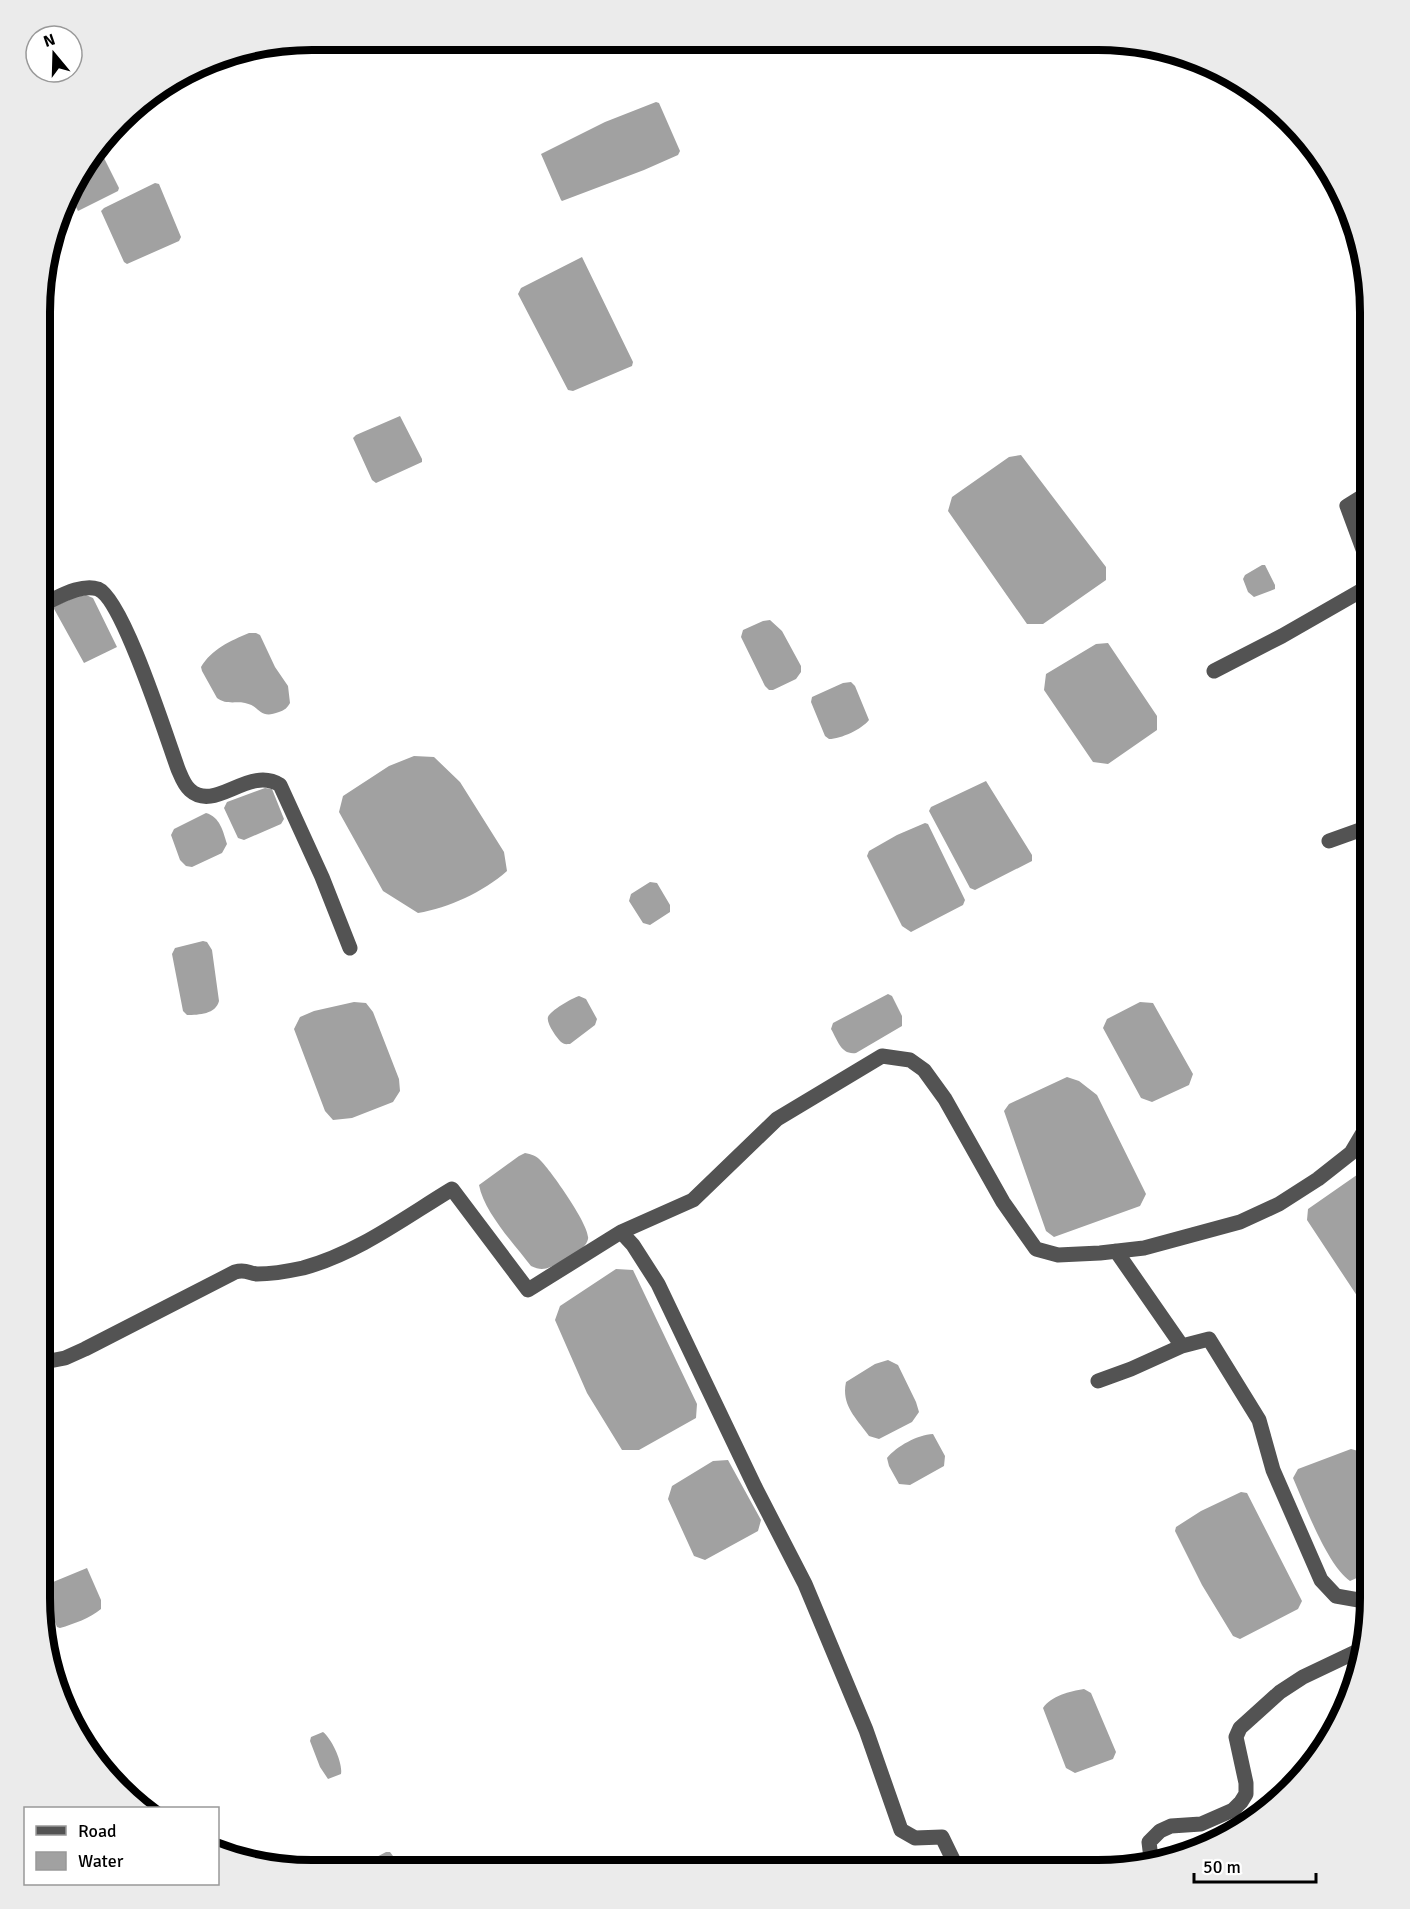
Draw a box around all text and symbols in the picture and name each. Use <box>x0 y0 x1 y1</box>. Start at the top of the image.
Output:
north arrow <box>24 24 84 84</box>
text: N <box>41 29 58 52</box>
legend <box>24 1807 219 1885</box>
text: Road <box>78 1820 117 1842</box>
scale bar <box>1194 1846 1316 1884</box>
text: Water <box>78 1850 124 1872</box>
text: 50 m <box>1203 1856 1241 1878</box>

